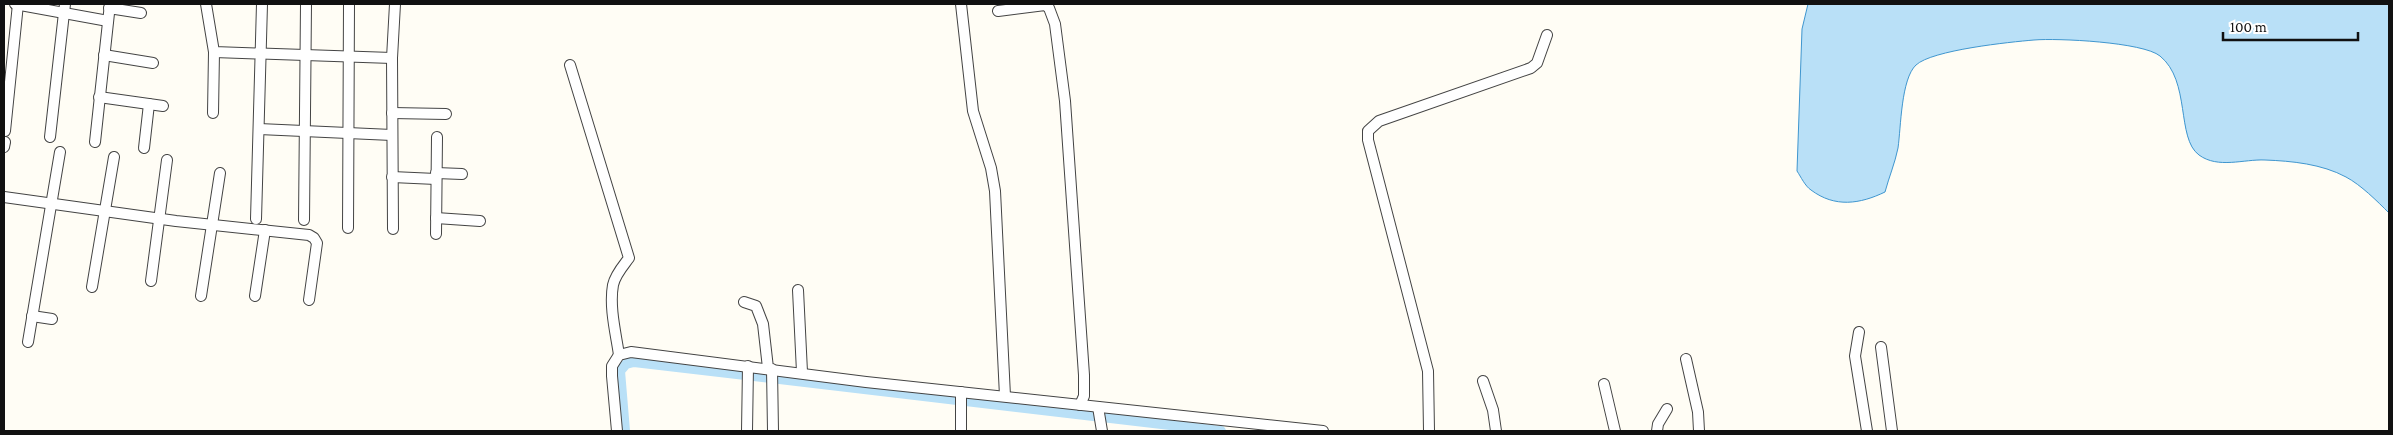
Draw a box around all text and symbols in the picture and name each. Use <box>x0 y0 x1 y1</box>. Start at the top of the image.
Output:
scale bar <box>2223 10 2358 42</box>
text: 100 m <box>2230 19 2267 35</box>

